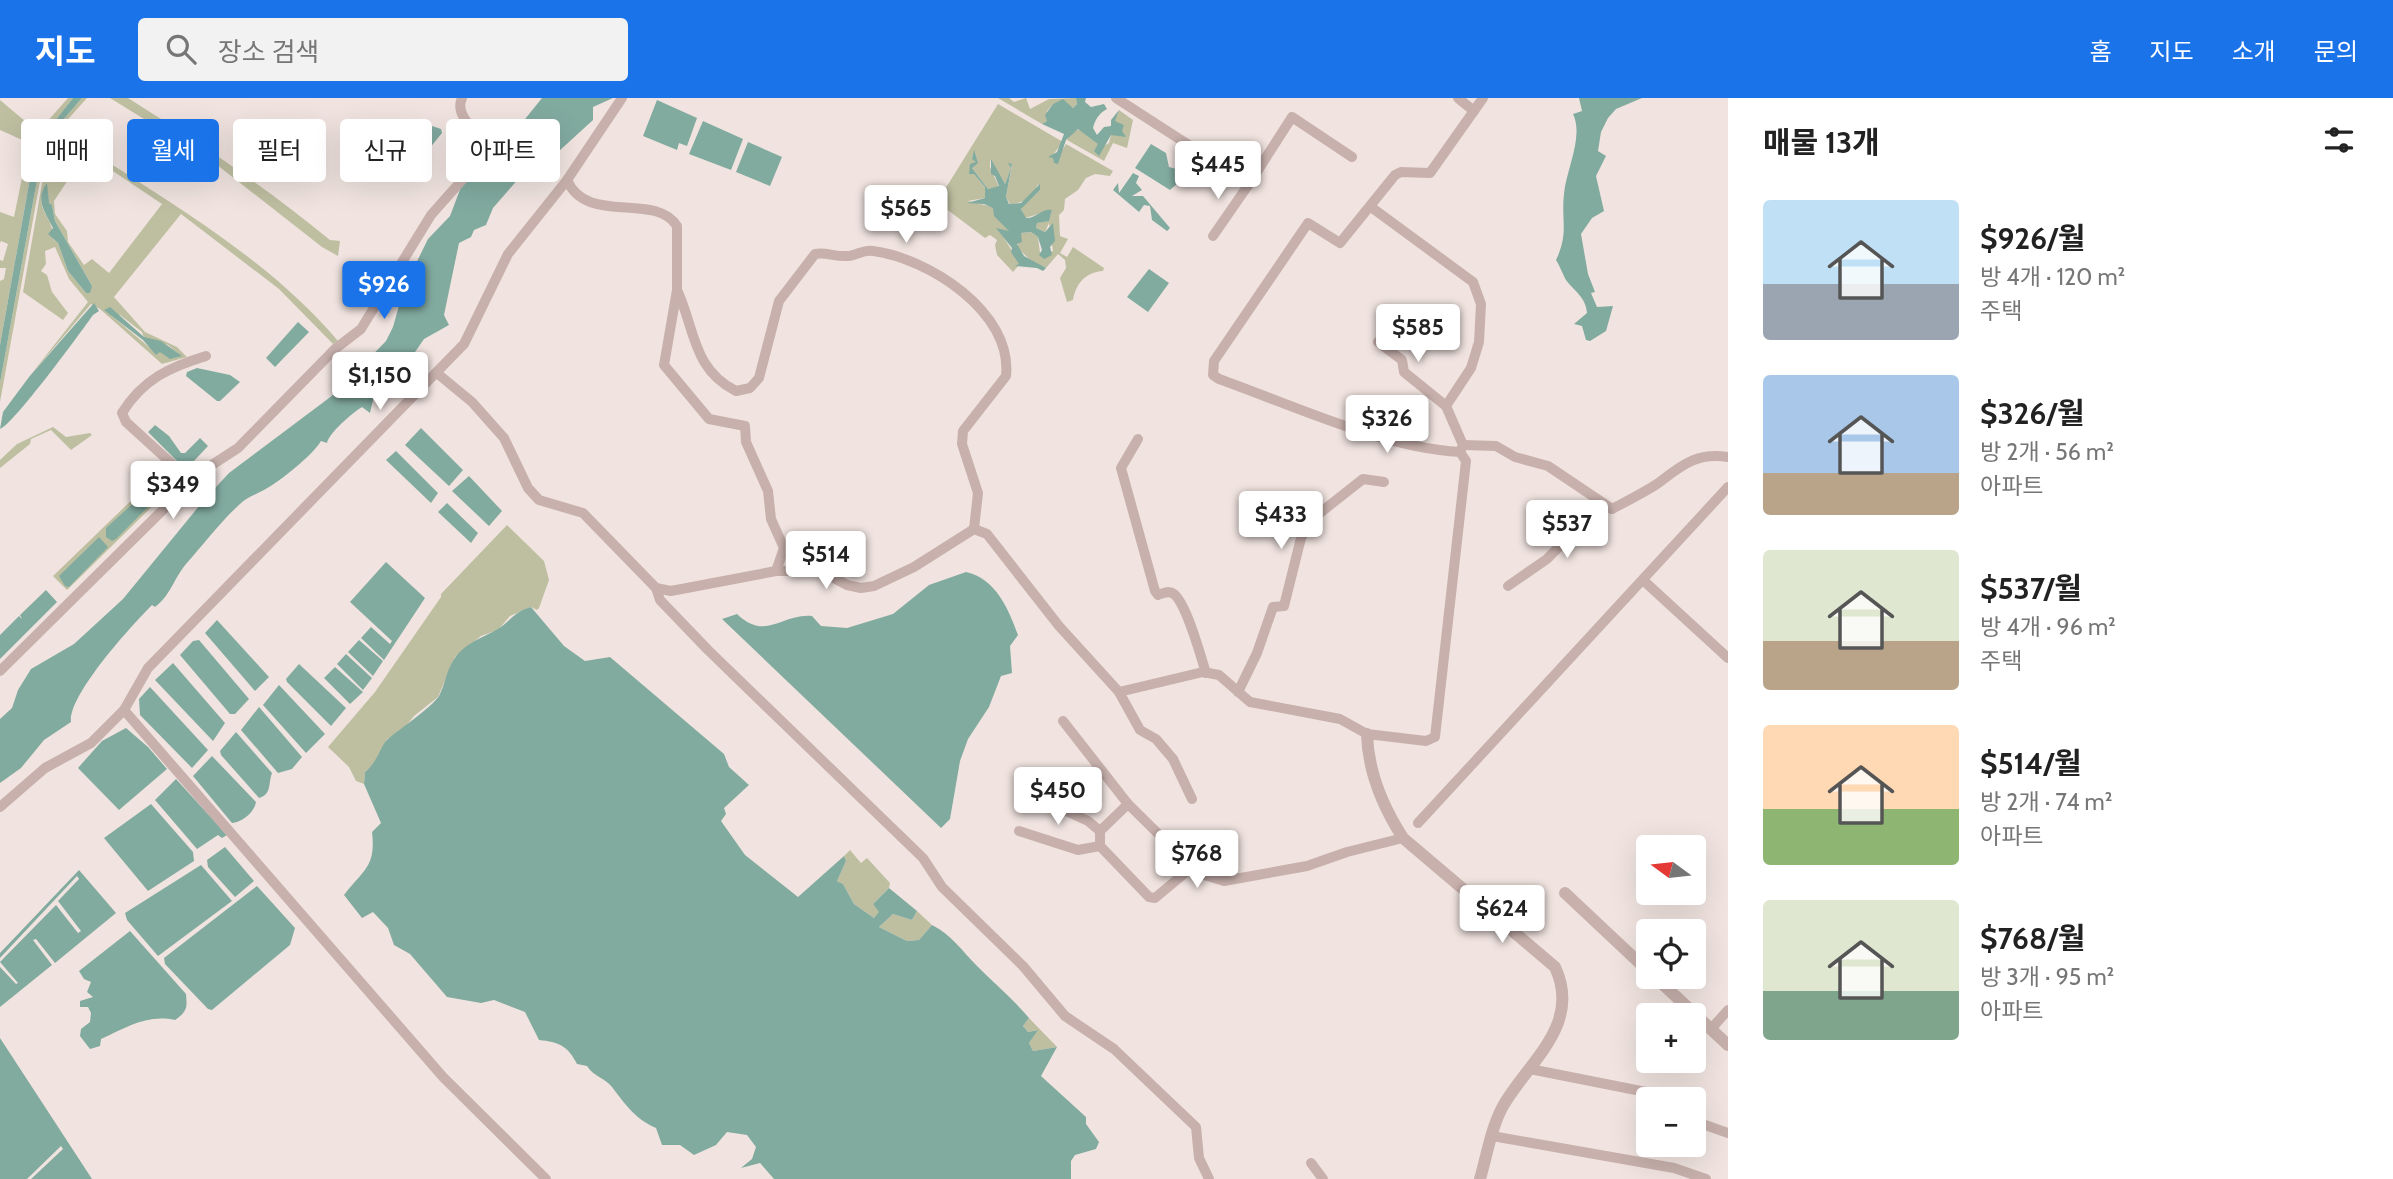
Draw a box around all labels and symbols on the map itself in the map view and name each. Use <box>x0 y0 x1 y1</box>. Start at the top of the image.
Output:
pin: $445 <box>1177 141 1259 201</box>
pin: $565 <box>865 186 947 245</box>
pin: $926 <box>343 262 425 321</box>
pin: $585 <box>1377 304 1459 364</box>
pin: $1,150 <box>323 352 437 412</box>
pin: $326 <box>1346 396 1428 455</box>
pin: $349 <box>132 462 214 521</box>
pin: $433 <box>1240 491 1322 551</box>
pin: $537 <box>1526 500 1608 560</box>
pin: $514 <box>785 532 867 591</box>
pin: $450 <box>1017 768 1099 827</box>
pin: $768 <box>1156 830 1238 890</box>
north arrow <box>1636 835 1706 905</box>
pin: $624 <box>1461 886 1543 945</box>

